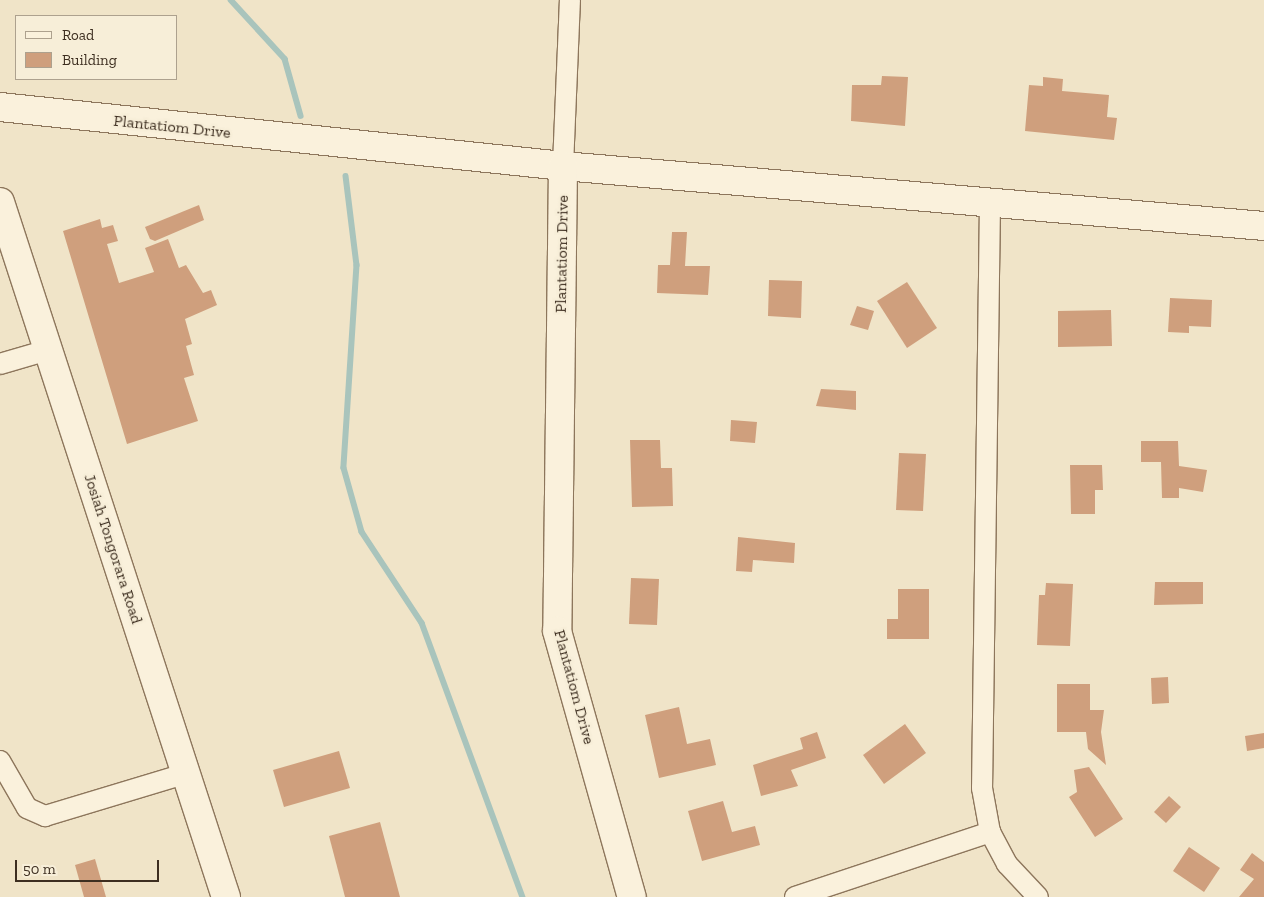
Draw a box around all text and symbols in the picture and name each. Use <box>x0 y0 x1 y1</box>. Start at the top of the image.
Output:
legend <box>15 15 178 80</box>
text: Road <box>62 26 94 44</box>
text: Building <box>62 51 117 69</box>
street label: Plantatiom Drive <box>112 111 232 143</box>
street label: Plantatiom Drive <box>551 195 573 313</box>
street label: Josiah Tongorara Road <box>80 471 146 627</box>
street label: Plantatiom Drive <box>549 628 599 746</box>
scale bar <box>18 850 161 882</box>
text: 50 m <box>23 860 56 878</box>

